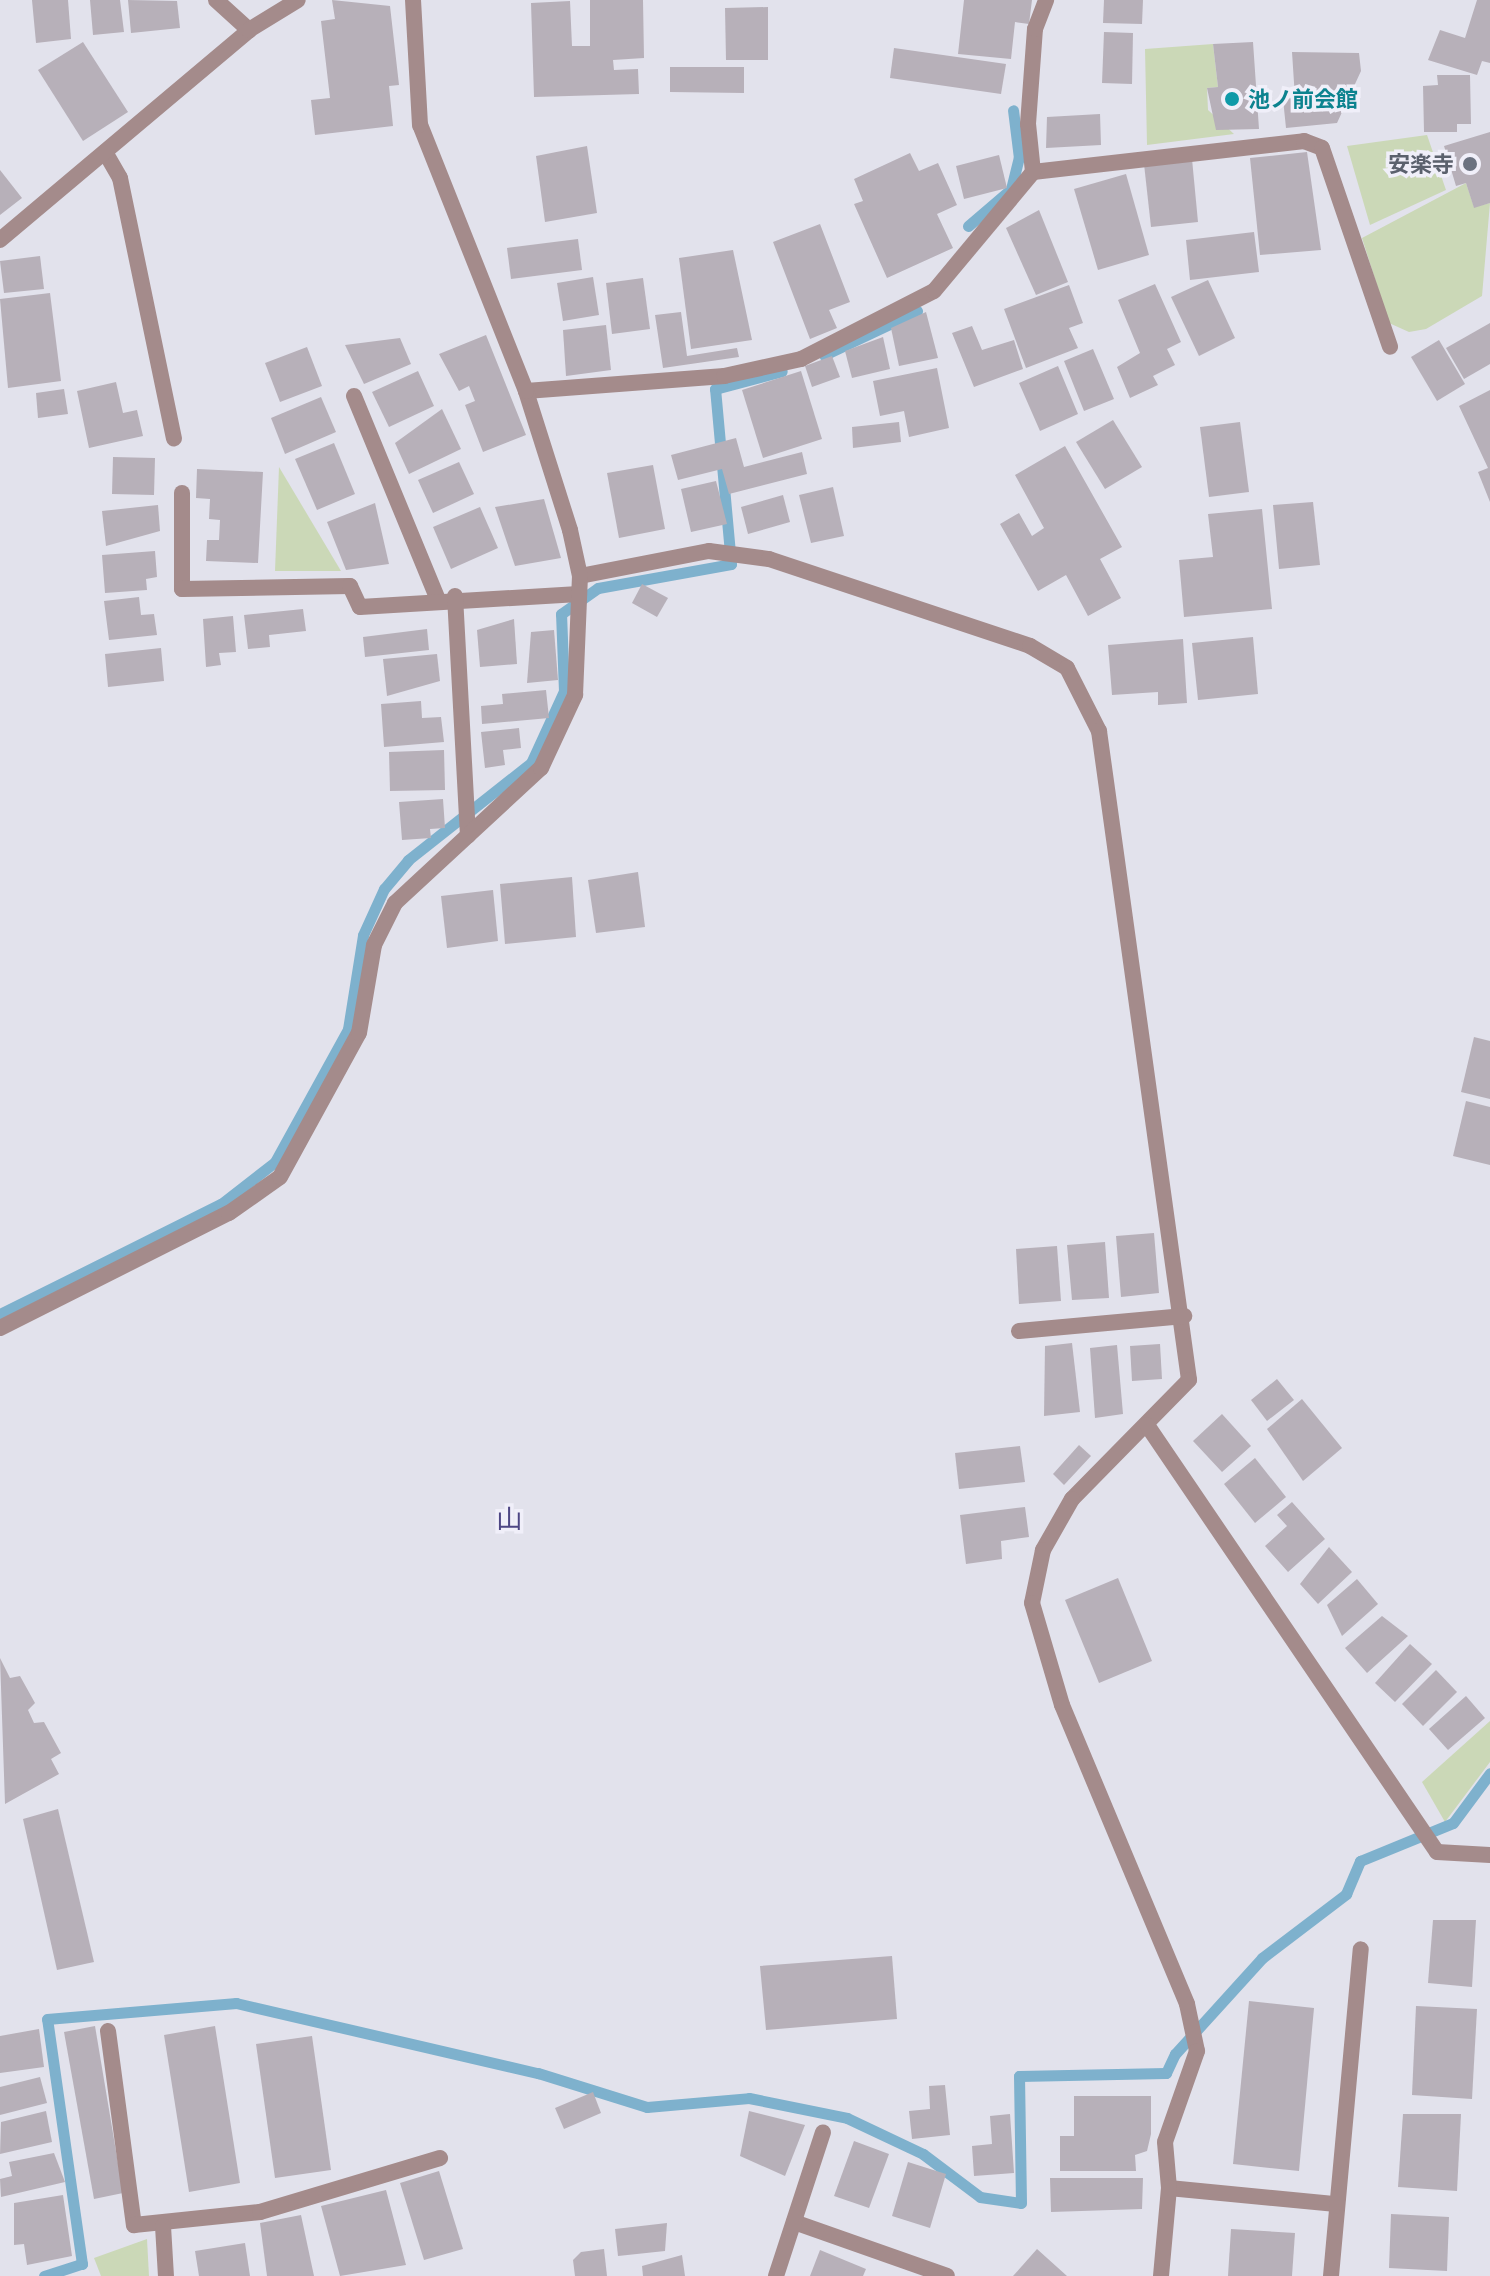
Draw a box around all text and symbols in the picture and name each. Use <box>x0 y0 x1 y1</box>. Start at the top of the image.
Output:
place label: 池ノ前会館 <box>1248 86 1358 112</box>
marker: 池ノ前会館 <box>1223 90 1241 108</box>
place label: 安楽寺 <box>1388 151 1454 177</box>
marker: 安楽寺 <box>1461 155 1479 173</box>
district label: 山 <box>496 1503 522 1535</box>

